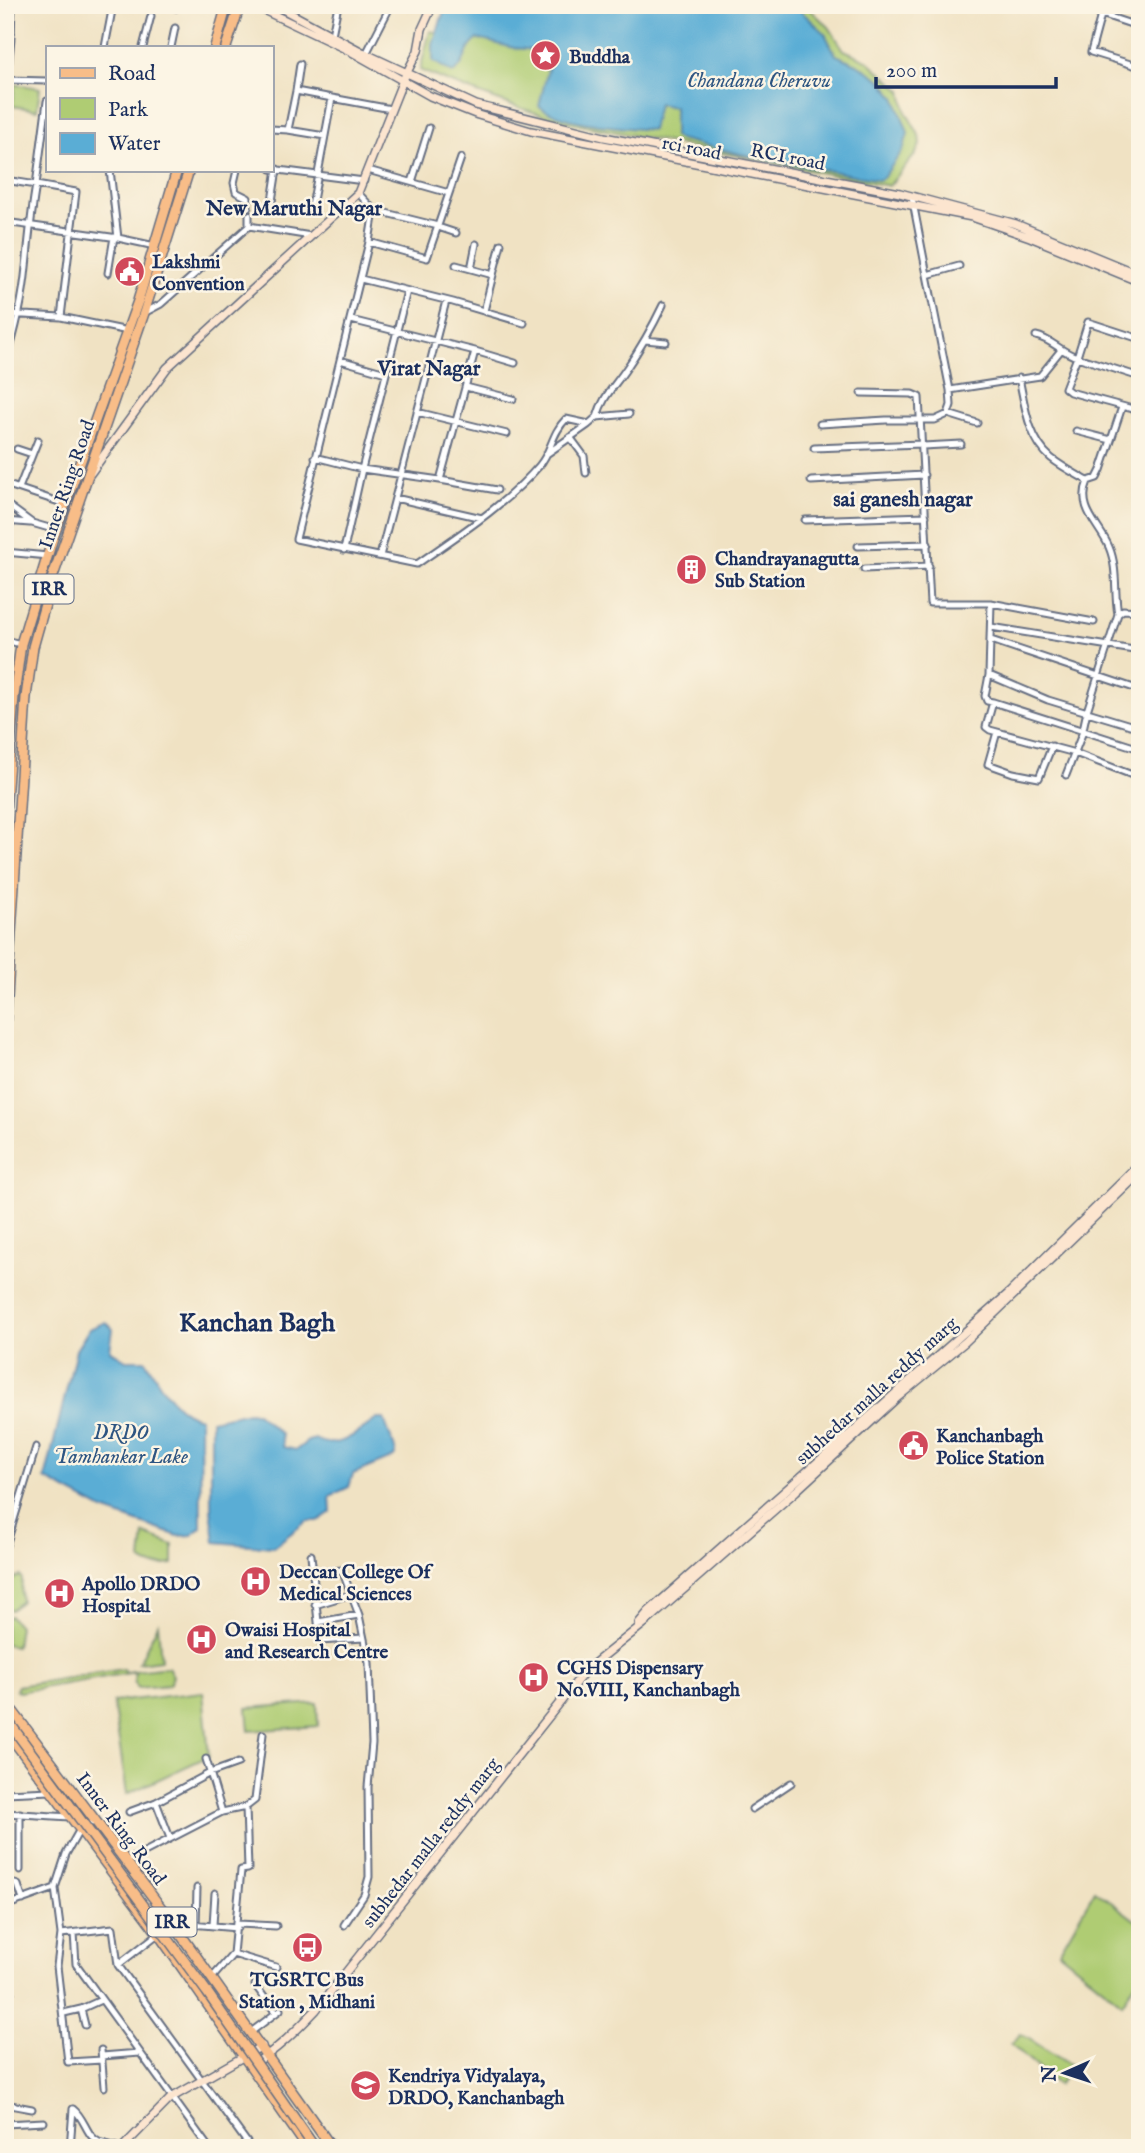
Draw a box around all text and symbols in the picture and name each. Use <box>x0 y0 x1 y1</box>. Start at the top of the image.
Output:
place icon: Buddha <box>529 39 563 73</box>
legend <box>46 46 273 172</box>
place label: Buddha <box>569 46 631 70</box>
scale bar <box>876 46 1056 90</box>
text: 200 m <box>886 58 937 85</box>
text: Road <box>108 61 156 88</box>
water label: Chandana Cheruvu <box>687 68 831 95</box>
text: Park <box>108 97 149 124</box>
text: Water <box>108 131 161 158</box>
street label: rci road <box>660 131 724 167</box>
street label: RCI road <box>748 139 828 177</box>
district label: New Maruthi Nagar <box>205 196 383 223</box>
place label: Lakshmi Convention <box>152 251 245 297</box>
public building icon: Lakshmi Convention <box>112 255 146 289</box>
district label: Virat Nagar <box>377 356 481 383</box>
street label: Inner Ring Road <box>35 416 102 552</box>
district label: sai ganesh nagar <box>833 487 973 514</box>
place label: Chandrayanagutta Sub Station <box>715 548 860 594</box>
building icon: Chandrayanagutta Sub Station <box>675 552 709 586</box>
road number: IRR <box>24 574 74 604</box>
district label: Kanchan Bagh <box>179 1307 336 1340</box>
street label: subhedar malla reddy marg <box>791 1312 964 1471</box>
water label: DRDO Tamhankar Lake <box>54 1420 188 1471</box>
place label: Kanchanbagh Police Station <box>936 1425 1044 1471</box>
public building icon: Kanchanbagh Police Station <box>896 1429 930 1463</box>
place label: Deccan College Of Medical Sciences <box>279 1561 433 1607</box>
hospital icon: Deccan College Of Medical Sciences <box>239 1565 273 1599</box>
place label: Apollo DRDO Hospital <box>81 1573 201 1619</box>
hospital icon: Apollo DRDO Hospital <box>42 1577 76 1611</box>
place label: Owaisi Hospital and Research Centre <box>225 1619 389 1665</box>
hospital icon: Owaisi Hospital and Research Centre <box>185 1623 219 1657</box>
place label: CGHS Dispensary No.VIII, Kanchanbagh <box>556 1657 741 1703</box>
hospital icon: CGHS Dispensary No.VIII, Kanchanbagh <box>517 1661 551 1695</box>
street label: subhedar malla reddy marg <box>357 1753 506 1933</box>
street label: Inner Ring Road <box>70 1768 171 1891</box>
road number: IRR <box>148 1908 196 1936</box>
bus stop icon: TGSRTC Bus Station , Midhani <box>290 1931 324 1965</box>
place label: TGSRTC Bus Station , Midhani <box>239 1969 375 2015</box>
north arrow <box>1030 2038 1100 2108</box>
text: N <box>1038 2064 1062 2084</box>
place label: Kendriya Vidyalaya, DRDO, Kanchanbagh <box>388 2065 565 2111</box>
school or university icon: Kendriya Vidyalaya, DRDO, Kanchanbagh <box>348 2069 382 2103</box>

